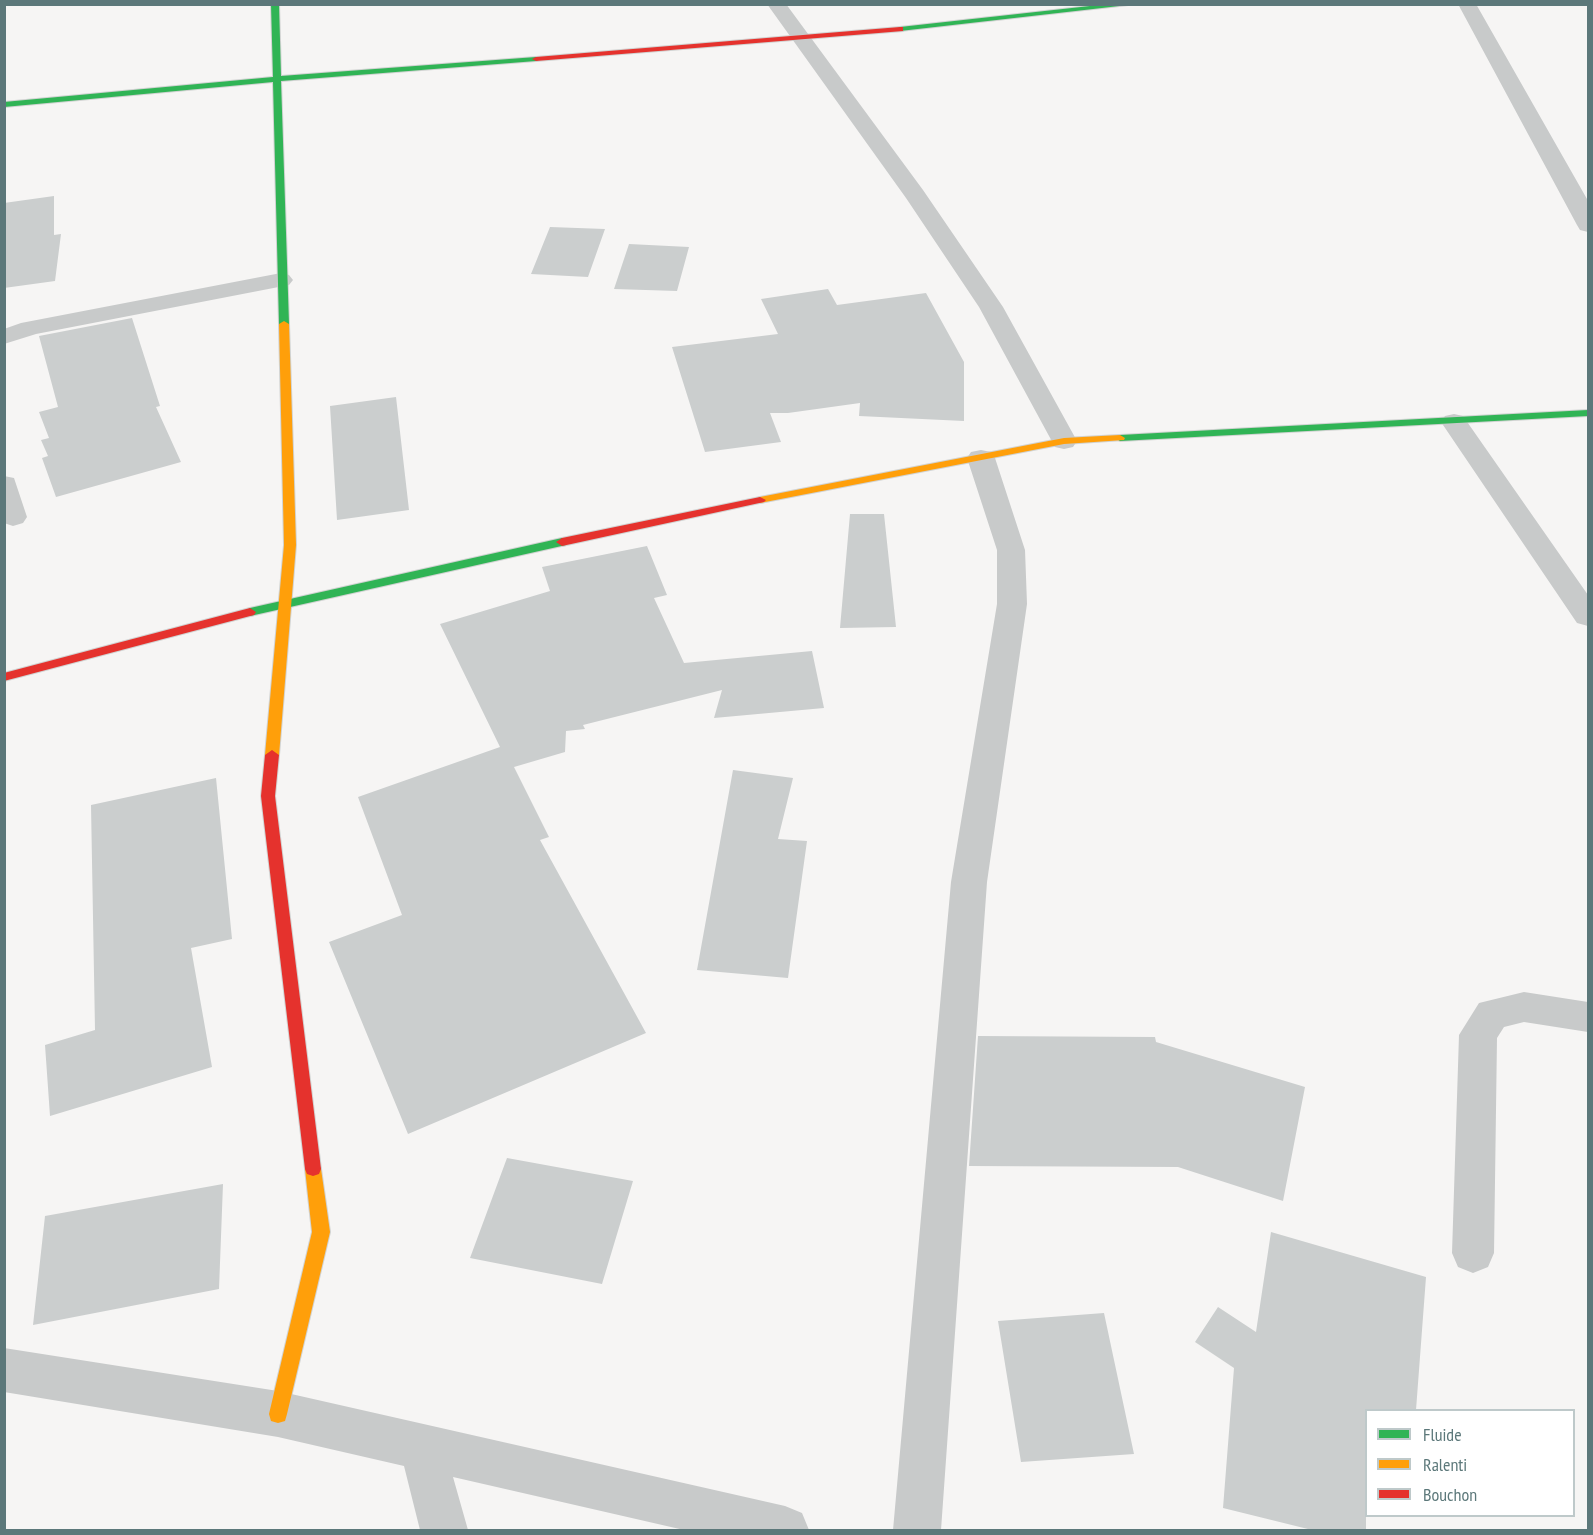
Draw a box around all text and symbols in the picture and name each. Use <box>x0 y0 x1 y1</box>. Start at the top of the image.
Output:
legend <box>1365 1409 1575 1517</box>
text: Fluide <box>1423 1423 1462 1446</box>
text: Ralenti <box>1423 1453 1467 1476</box>
text: Bouchon <box>1423 1483 1477 1506</box>

